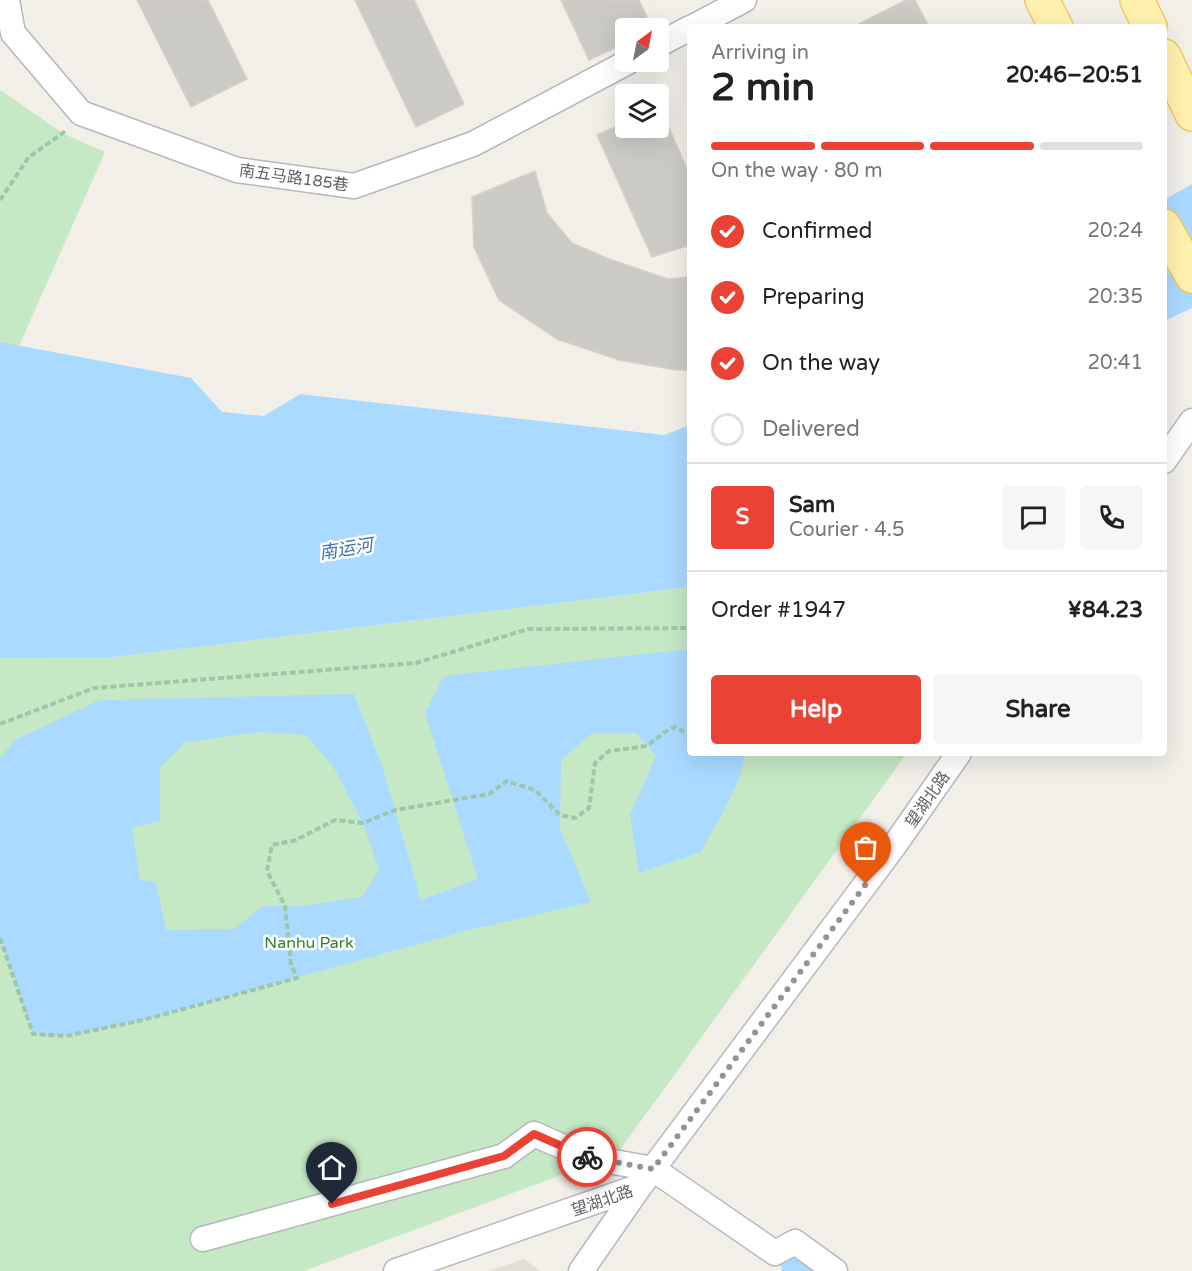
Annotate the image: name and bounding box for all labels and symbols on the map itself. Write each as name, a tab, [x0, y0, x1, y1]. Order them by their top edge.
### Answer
north arrow	[615, 18, 669, 72]
street label: 南五马路185巷	[238, 160, 350, 196]
water label: 南运河	[318, 533, 377, 564]
street label: 望湖北路	[901, 768, 954, 832]
pin	[840, 822, 891, 884]
park label: Nanhu Park	[264, 933, 354, 953]
courier	[557, 1127, 617, 1187]
pin	[306, 1142, 357, 1204]
street label: 望湖北路	[569, 1181, 636, 1221]

